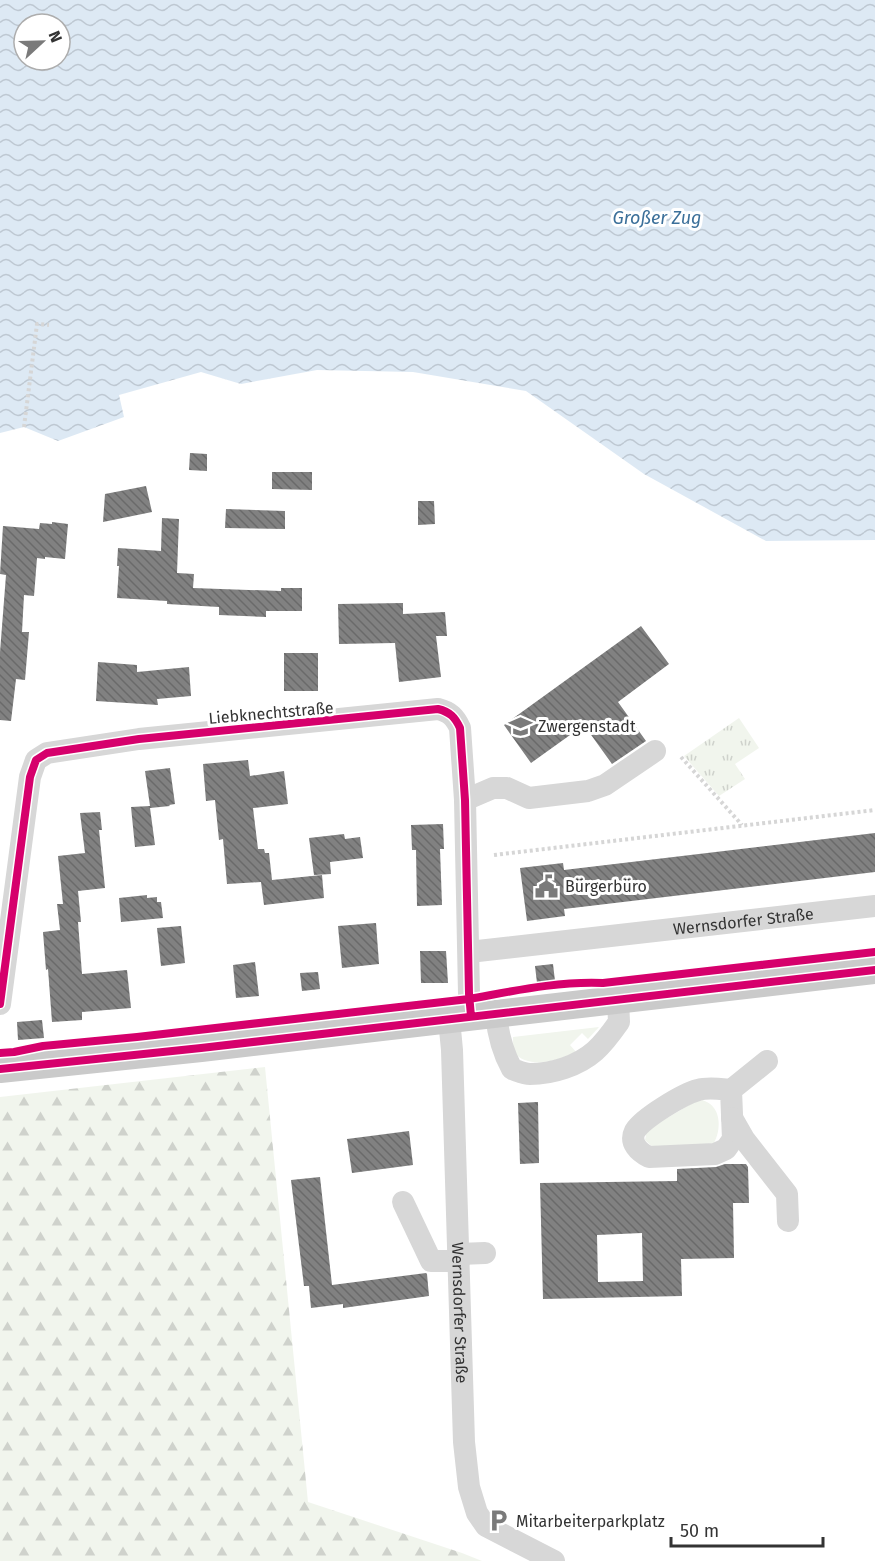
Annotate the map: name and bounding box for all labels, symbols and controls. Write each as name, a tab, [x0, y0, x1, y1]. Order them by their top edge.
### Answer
north arrow	[12, 12, 72, 72]
text: N	[45, 28, 66, 45]
water label: Großer Zug	[612, 207, 702, 229]
street label: Liebknechtstraße	[208, 698, 334, 728]
school or university icon: Zwergenstadt	[507, 713, 533, 739]
place label: Zwergenstadt	[538, 717, 636, 736]
public building icon: Bürgerbüro	[534, 873, 560, 899]
place label: Bürgerbüro	[565, 877, 647, 896]
street label: Wernsdorfer Straße	[672, 904, 815, 938]
street label: Wernsdorfer Straße	[448, 1242, 472, 1384]
parking icon: Mitarbeiterparkplatz	[485, 1508, 511, 1534]
scale bar	[671, 1510, 822, 1548]
place label: Mitarbeiterparkplatz	[516, 1512, 665, 1531]
text: 50 m	[680, 1520, 719, 1542]

